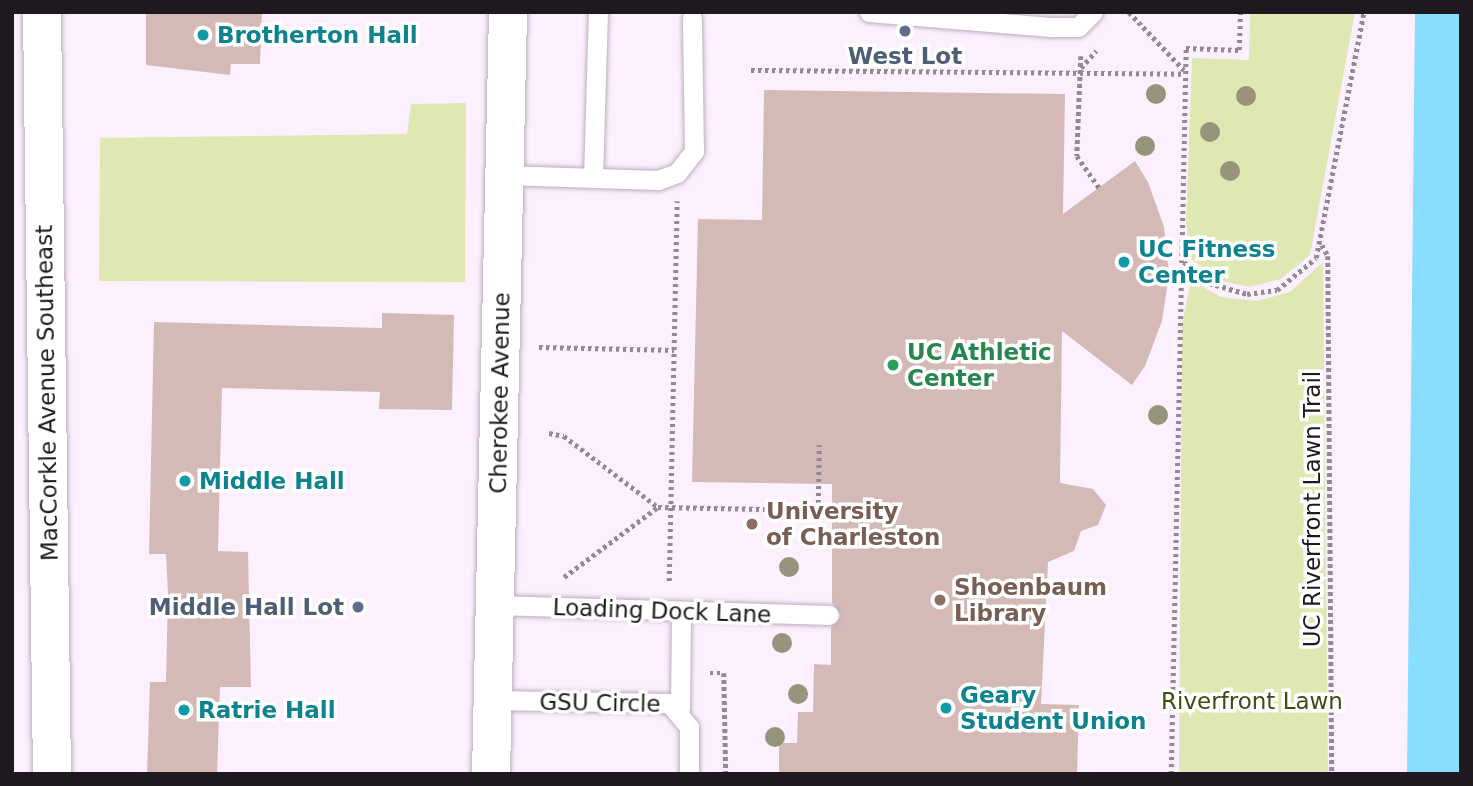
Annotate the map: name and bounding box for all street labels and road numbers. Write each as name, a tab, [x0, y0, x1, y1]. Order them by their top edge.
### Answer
street label: MacCorkle Avenue Southeast	[30, 225, 64, 561]
street label: Cherokee Avenue	[484, 292, 516, 494]
street label: UC Riverfront Lawn Trail	[1298, 371, 1326, 647]
street label: Loading Dock Lane	[552, 593, 772, 629]
street label: GSU Circle	[539, 688, 661, 718]

